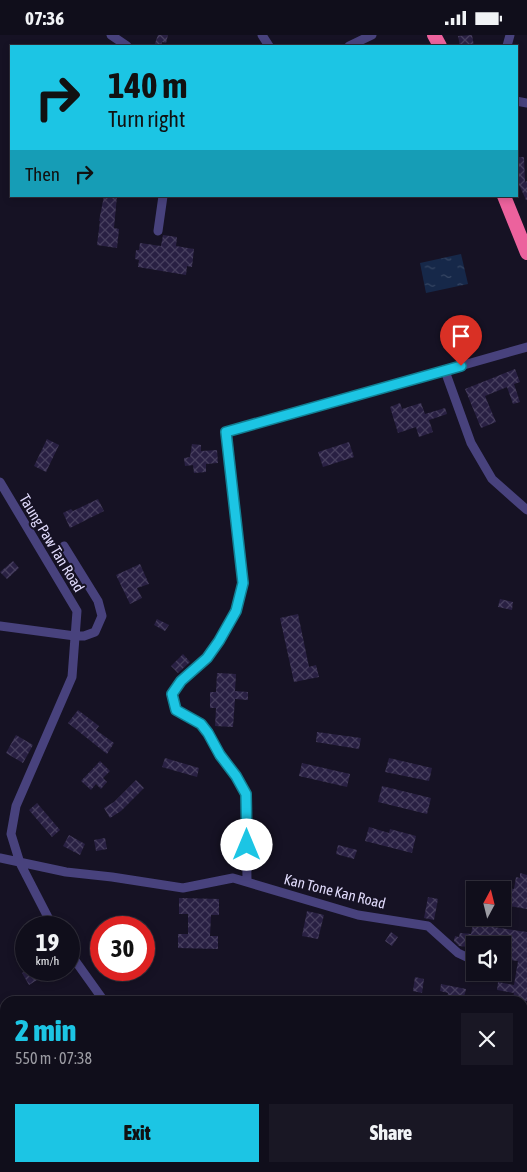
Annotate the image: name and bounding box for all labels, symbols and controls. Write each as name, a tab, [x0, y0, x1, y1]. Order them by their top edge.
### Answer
text: 07:36	[25, 7, 64, 29]
icon: right	[25, 65, 90, 130]
text: 140 m	[108, 65, 187, 105]
text: Turn right	[108, 106, 185, 132]
icon: right	[70, 160, 98, 188]
text: Then	[25, 163, 60, 185]
pin	[440, 315, 482, 366]
icon: arrive	[447, 322, 475, 350]
street label: Taung Paw Tan Road	[16, 491, 88, 595]
position arrow	[220, 818, 272, 870]
street label: Kan Tone Kan Road	[282, 870, 388, 912]
north arrow	[466, 881, 511, 926]
map controls	[466, 881, 511, 981]
speed limit sign: 30	[90, 916, 155, 981]
text: 19	[36, 928, 59, 956]
button: sound	[466, 936, 511, 981]
text: km/h	[36, 954, 59, 968]
text: 2 min	[15, 1013, 76, 1047]
button: close	[461, 1013, 513, 1065]
text: 550 m · 07:38	[15, 1049, 92, 1067]
button: Exit	[15, 1104, 259, 1162]
button: Share	[269, 1104, 513, 1162]

